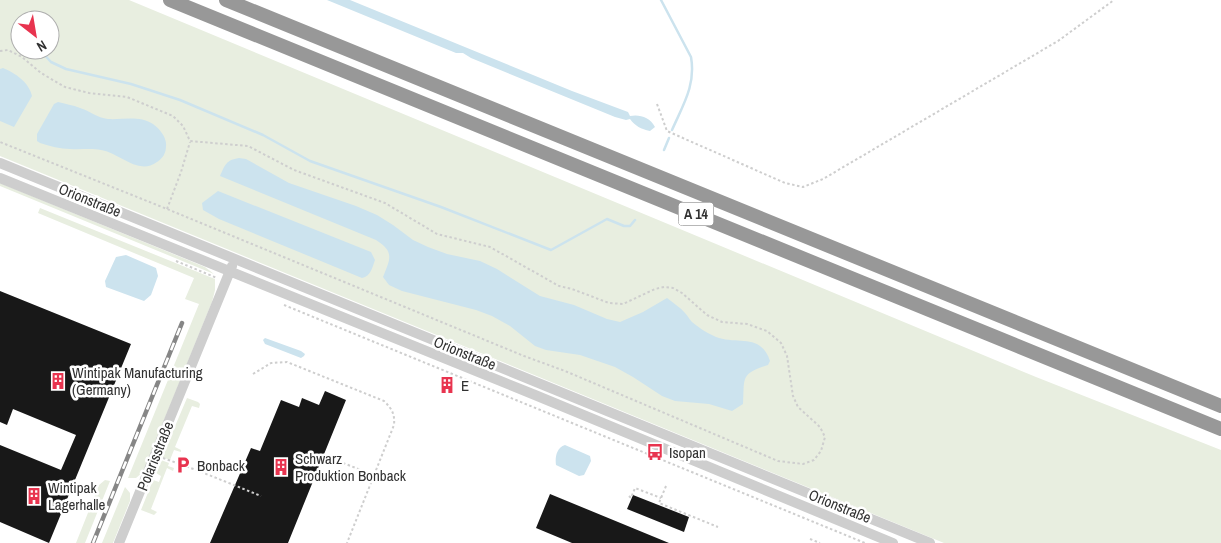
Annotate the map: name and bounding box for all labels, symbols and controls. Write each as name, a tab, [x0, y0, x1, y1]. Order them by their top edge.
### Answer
north arrow	[10, 10, 60, 60]
text: N	[34, 36, 50, 56]
street label: Orionstraße	[56, 178, 124, 222]
road number: A 14	[678, 202, 714, 225]
street label: Orionstraße	[431, 331, 499, 375]
place label: Wintipak Manufacturing (Germany)	[72, 362, 203, 400]
building icon: Wintipak Manufacturing (Germany)	[48, 371, 68, 391]
building icon: E	[437, 375, 457, 395]
place label: E	[461, 375, 469, 396]
street label: Polarisstraße	[132, 418, 178, 494]
bus stop icon: Isopan	[645, 442, 665, 462]
place label: Isopan	[669, 442, 706, 463]
place label: Schwarz Produktion Bonback	[295, 448, 407, 486]
parking icon: Bonback	[173, 455, 193, 475]
place label: Bonback	[197, 455, 246, 476]
building icon: Schwarz Produktion Bonback	[271, 457, 291, 477]
place label: Wintipak Lagerhalle	[48, 477, 106, 515]
street label: Orionstraße	[806, 484, 874, 528]
building icon: Wintipak Lagerhalle	[24, 486, 44, 506]

